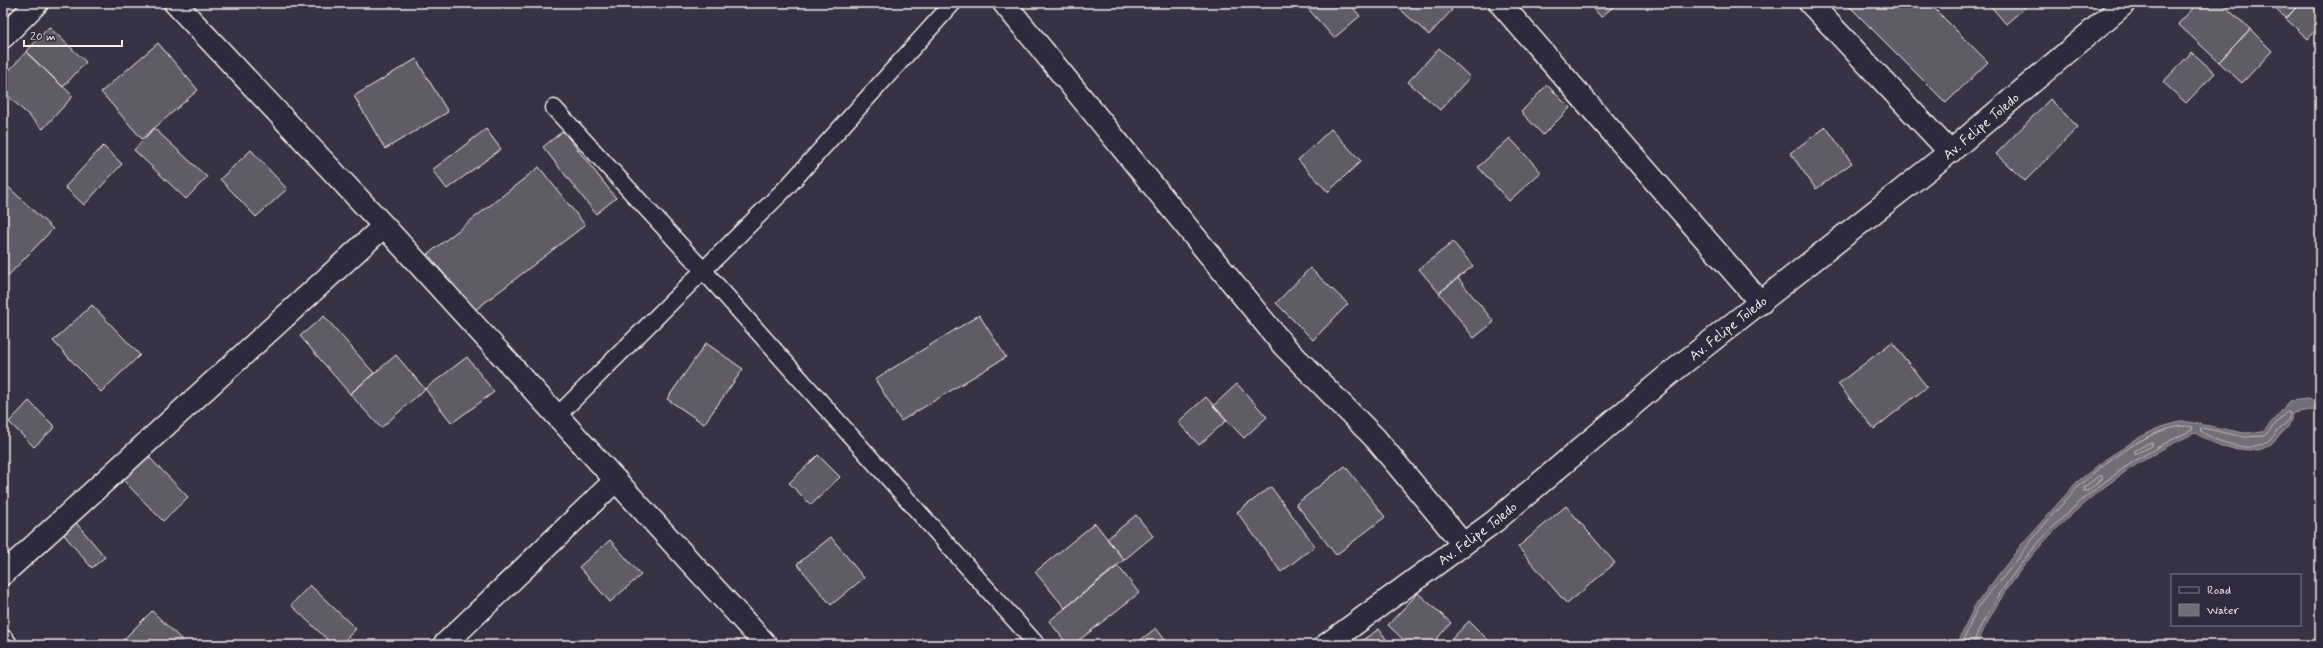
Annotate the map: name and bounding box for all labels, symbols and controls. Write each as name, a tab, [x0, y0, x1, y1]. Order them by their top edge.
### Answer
scale bar	[24, 22, 122, 48]
text: 20 m	[30, 29, 56, 45]
street label: Av. Felipe Toledo	[1940, 89, 2023, 164]
street label: Av. Felipe Toledo	[1686, 292, 1771, 365]
street label: Av. Felipe Toledo	[1435, 498, 1521, 570]
legend	[2171, 574, 2301, 626]
text: Road	[2207, 583, 2231, 599]
text: Water	[2207, 603, 2239, 619]

